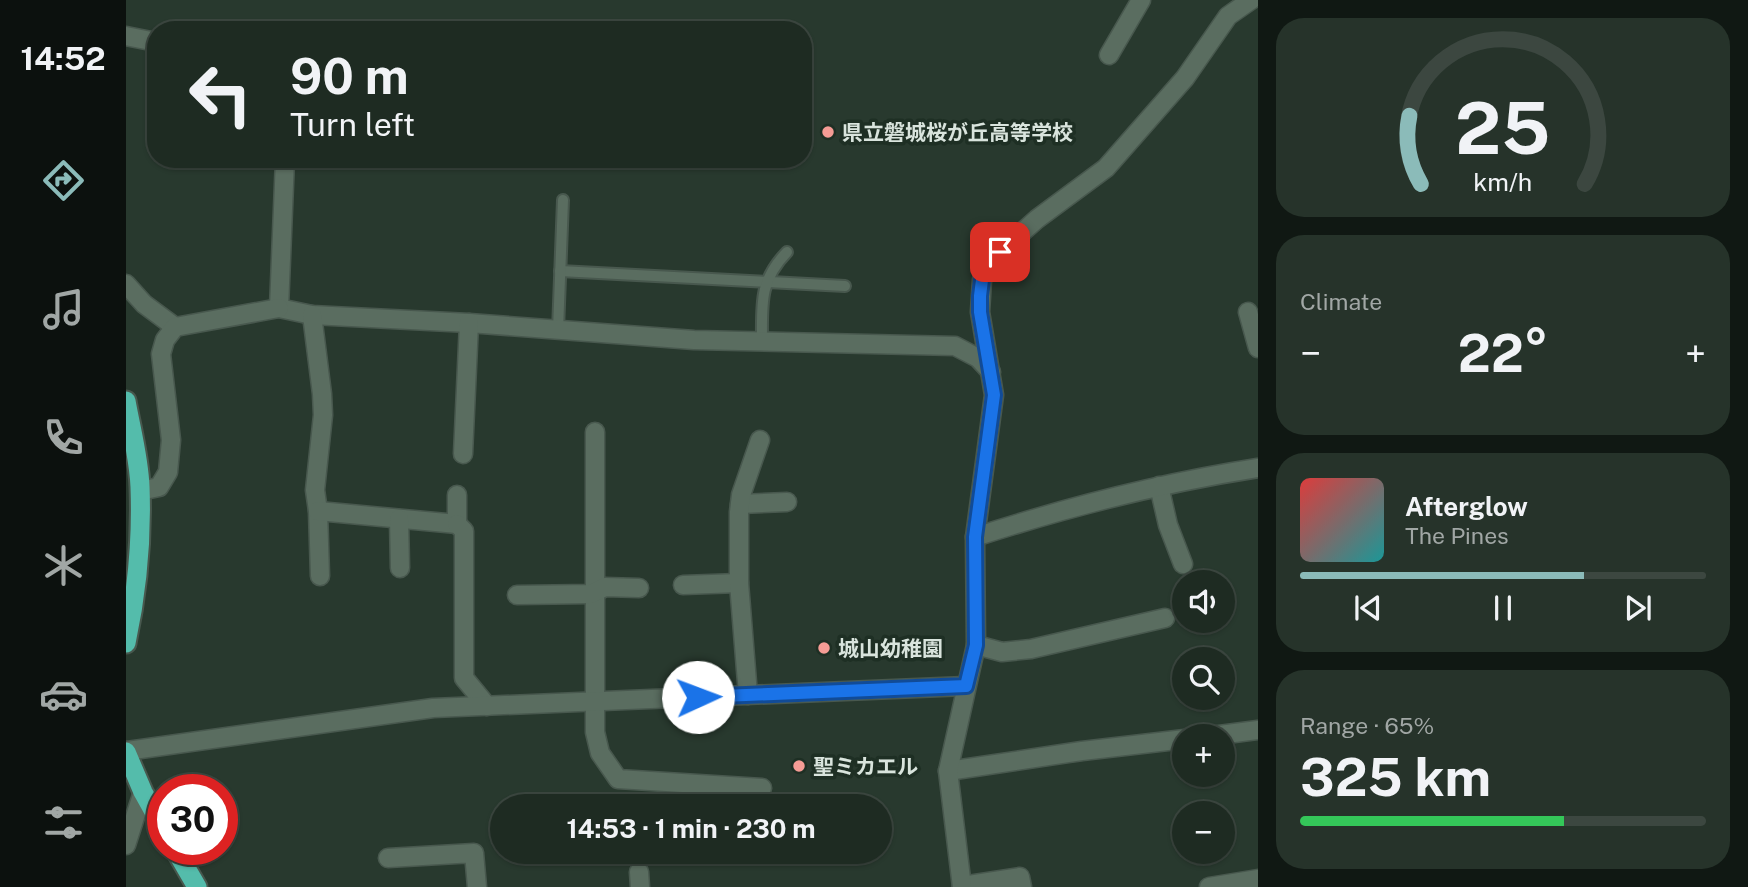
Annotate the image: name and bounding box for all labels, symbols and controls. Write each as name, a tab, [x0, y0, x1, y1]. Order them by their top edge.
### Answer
text: 14:52	[20, 40, 106, 77]
text: 90 m	[290, 47, 409, 105]
icon: left	[175, 49, 266, 140]
text: 25	[1455, 85, 1551, 170]
text: Turn left	[290, 106, 415, 143]
place label: 県立磐城桜が丘高等学校	[842, 120, 1073, 145]
marker: 県立磐城桜が丘高等学校	[820, 124, 836, 140]
icon: directions	[39, 156, 88, 205]
text: km/h	[1474, 166, 1532, 196]
pin	[970, 222, 1030, 282]
icon: arrive	[981, 233, 1019, 271]
icon: music	[39, 285, 88, 334]
text: Climate	[1300, 288, 1382, 315]
text: 22°	[1458, 323, 1548, 384]
text: −	[1300, 331, 1321, 376]
text: +	[1685, 331, 1706, 376]
icon: phone	[39, 413, 88, 462]
text: Afterglow	[1405, 491, 1528, 522]
text: The Pines	[1405, 522, 1509, 549]
icon: climate	[39, 541, 88, 590]
map controls	[1172, 570, 1235, 864]
button: sound	[1172, 570, 1235, 633]
icon: previous	[1349, 589, 1387, 627]
icon: pause	[1484, 589, 1522, 627]
icon: next	[1619, 589, 1657, 627]
place label: 城山幼稚園	[838, 636, 943, 661]
marker: 城山幼稚園	[816, 640, 832, 656]
button: search	[1172, 647, 1235, 710]
position arrow	[661, 660, 735, 734]
icon: car	[39, 670, 88, 719]
text: Range · 65%	[1300, 712, 1434, 739]
button: +	[1172, 724, 1235, 787]
text: 325 km	[1300, 747, 1491, 808]
place label: 聖ミカエル	[813, 754, 918, 779]
marker: 聖ミカエル	[791, 758, 807, 774]
speed limit sign: 30	[147, 774, 238, 865]
icon: filters	[39, 798, 88, 847]
button: −	[1172, 801, 1235, 864]
text: 14:53 · 1 min · 230 m	[566, 813, 816, 844]

